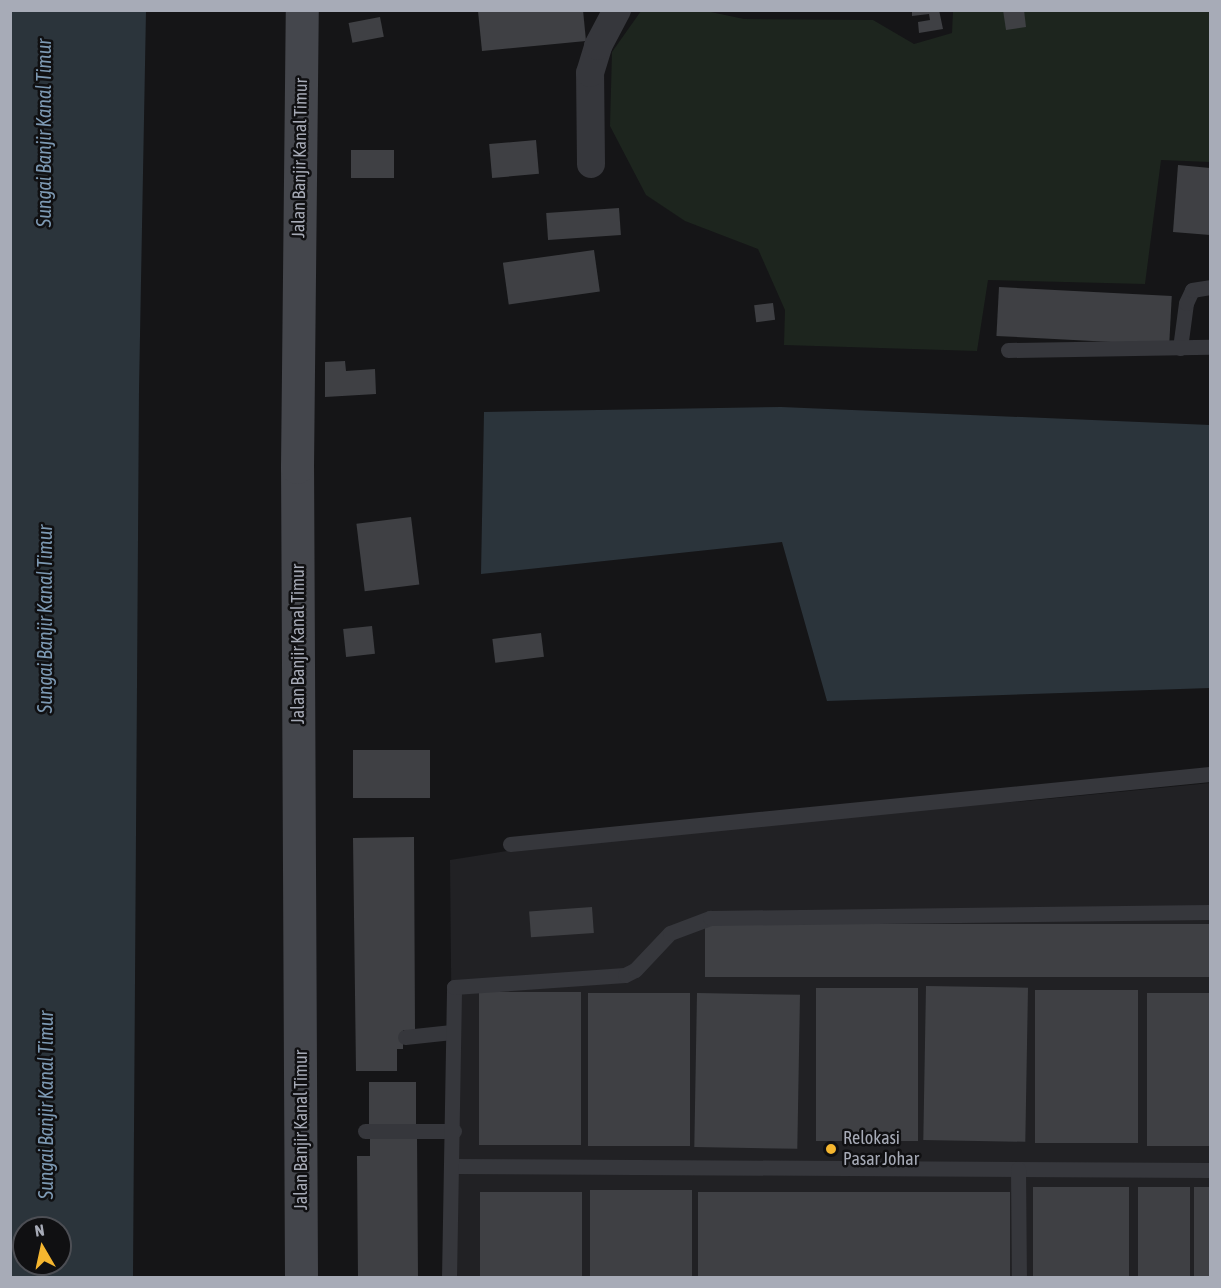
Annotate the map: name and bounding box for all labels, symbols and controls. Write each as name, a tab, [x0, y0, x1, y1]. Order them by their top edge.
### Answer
water label: Sungai Banjir Kanal Timur	[31, 39, 55, 227]
street label: Jalan Banjir Kanal Timur	[288, 78, 312, 238]
water label: Sungai Banjir Kanal Timur	[32, 525, 56, 713]
street label: Jalan Banjir Kanal Timur	[287, 564, 309, 724]
water label: Sungai Banjir Kanal Timur	[33, 1011, 57, 1199]
street label: Jalan Banjir Kanal Timur	[290, 1050, 312, 1210]
place label: Relokasi Pasar Johar	[843, 1128, 919, 1170]
marker: Relokasi Pasar Johar	[824, 1142, 838, 1156]
north arrow	[12, 1216, 72, 1276]
text: N	[33, 1221, 46, 1240]

